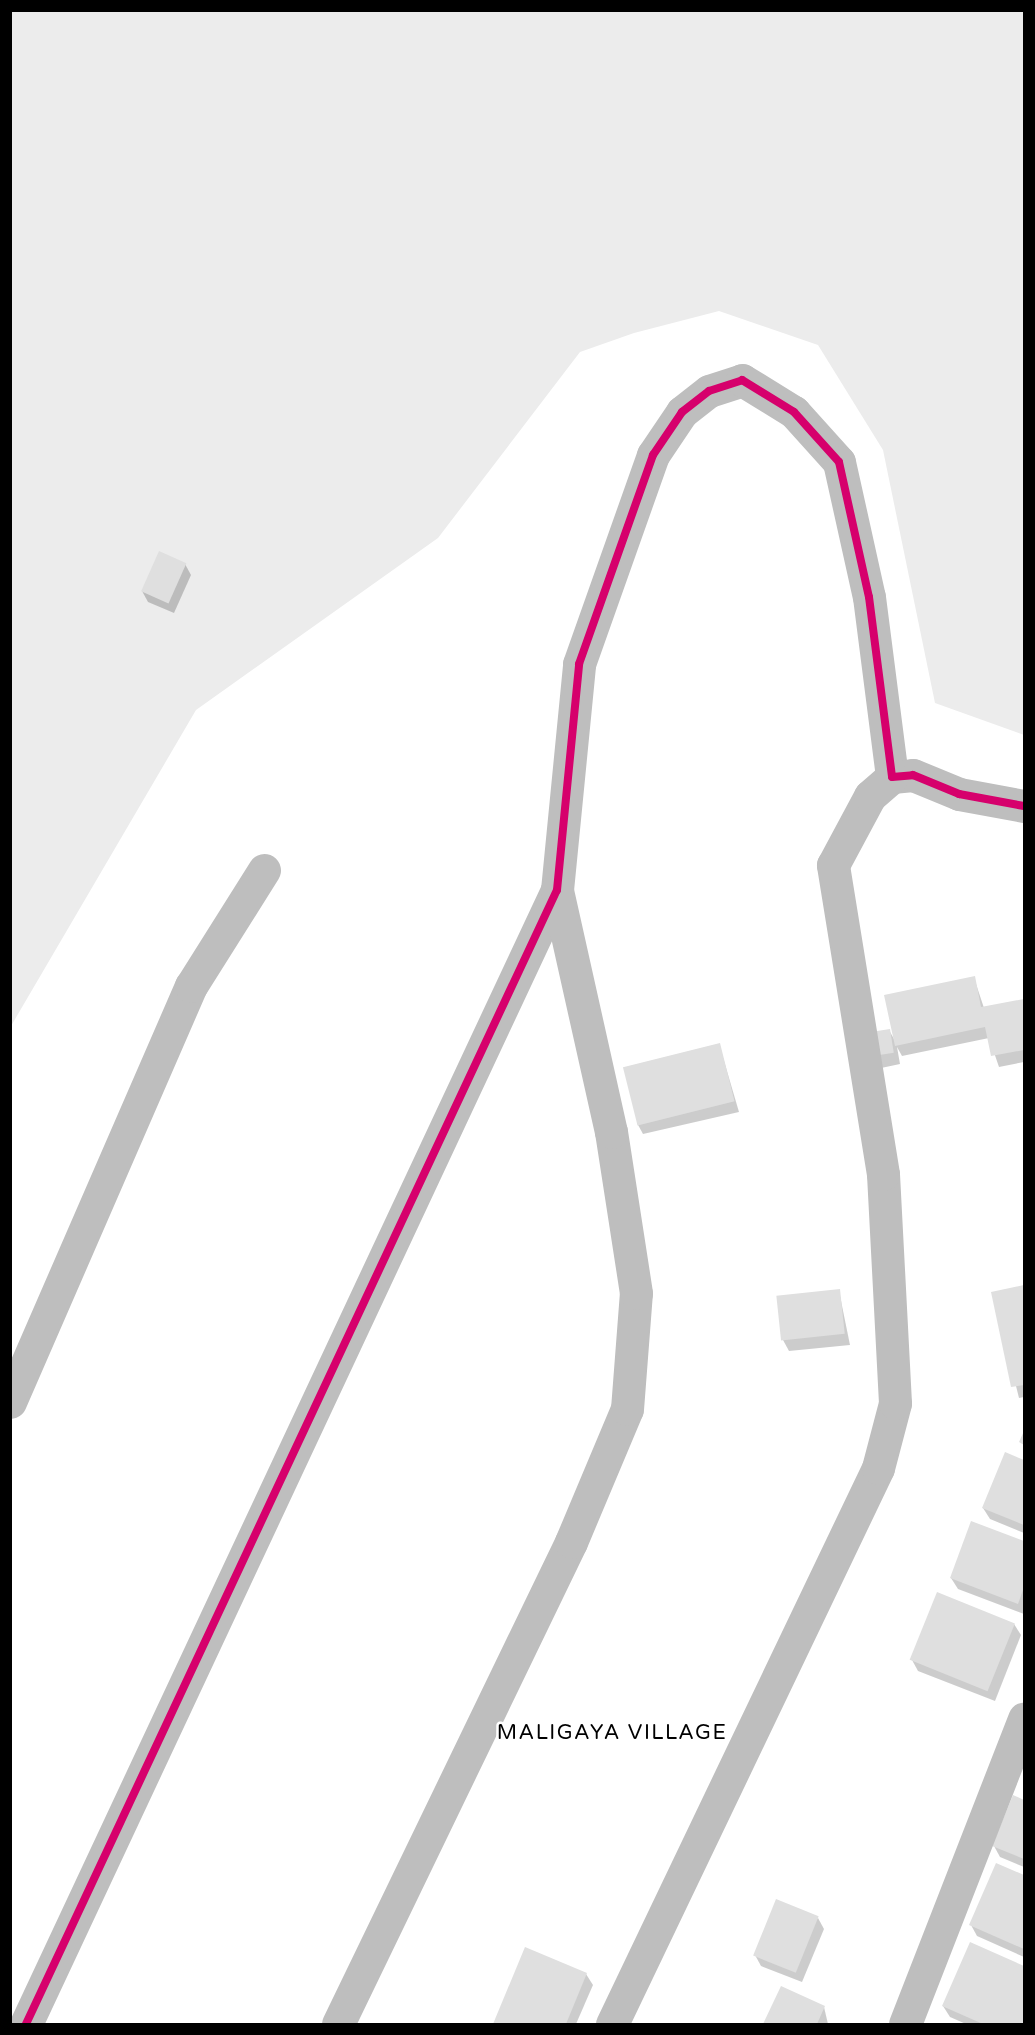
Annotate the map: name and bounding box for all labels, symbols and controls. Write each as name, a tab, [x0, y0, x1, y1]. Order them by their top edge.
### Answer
district label: MALIGAYA VILLAGE	[497, 1720, 727, 1746]

